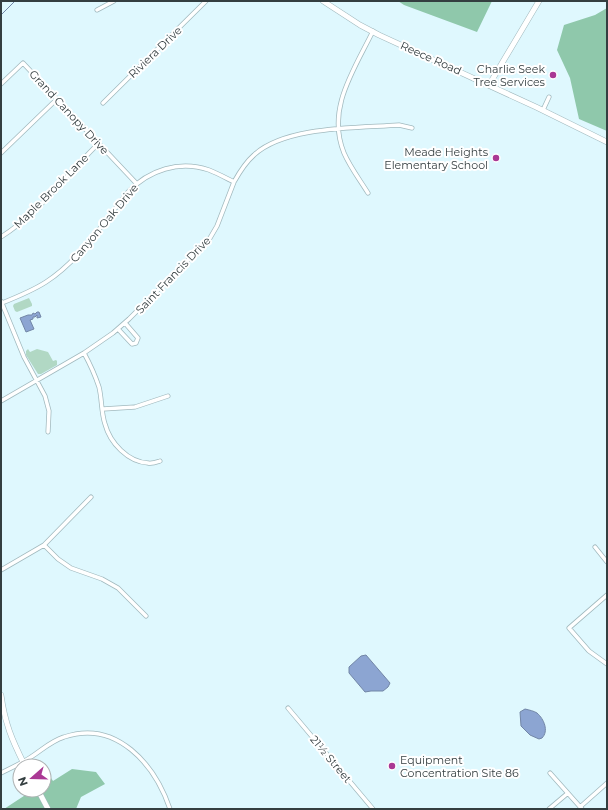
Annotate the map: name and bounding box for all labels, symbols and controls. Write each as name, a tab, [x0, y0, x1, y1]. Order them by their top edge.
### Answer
street label: Riviera Drive	[125, 23, 185, 81]
street label: Reece Road	[398, 38, 464, 78]
place label: Charlie Seek Tree Services	[473, 62, 546, 89]
street label: Grand Canopy Drive	[26, 67, 112, 157]
marker: Charlie Seek Tree Services	[548, 70, 558, 80]
place label: Meade Heights Elementary School	[384, 145, 489, 172]
street label: Maple Brook Lane	[11, 151, 91, 231]
marker: Meade Heights Elementary School	[491, 153, 501, 163]
street label: Canyon Oak Drive	[67, 181, 141, 265]
street label: Saint Francis Drive	[133, 233, 214, 317]
street label: 21½ Street	[307, 732, 355, 786]
place label: Equipment Concentration Site 86	[400, 753, 519, 780]
north arrow	[12, 758, 52, 798]
marker: Equipment Concentration Site 86	[387, 761, 397, 771]
text: N	[15, 775, 31, 788]

